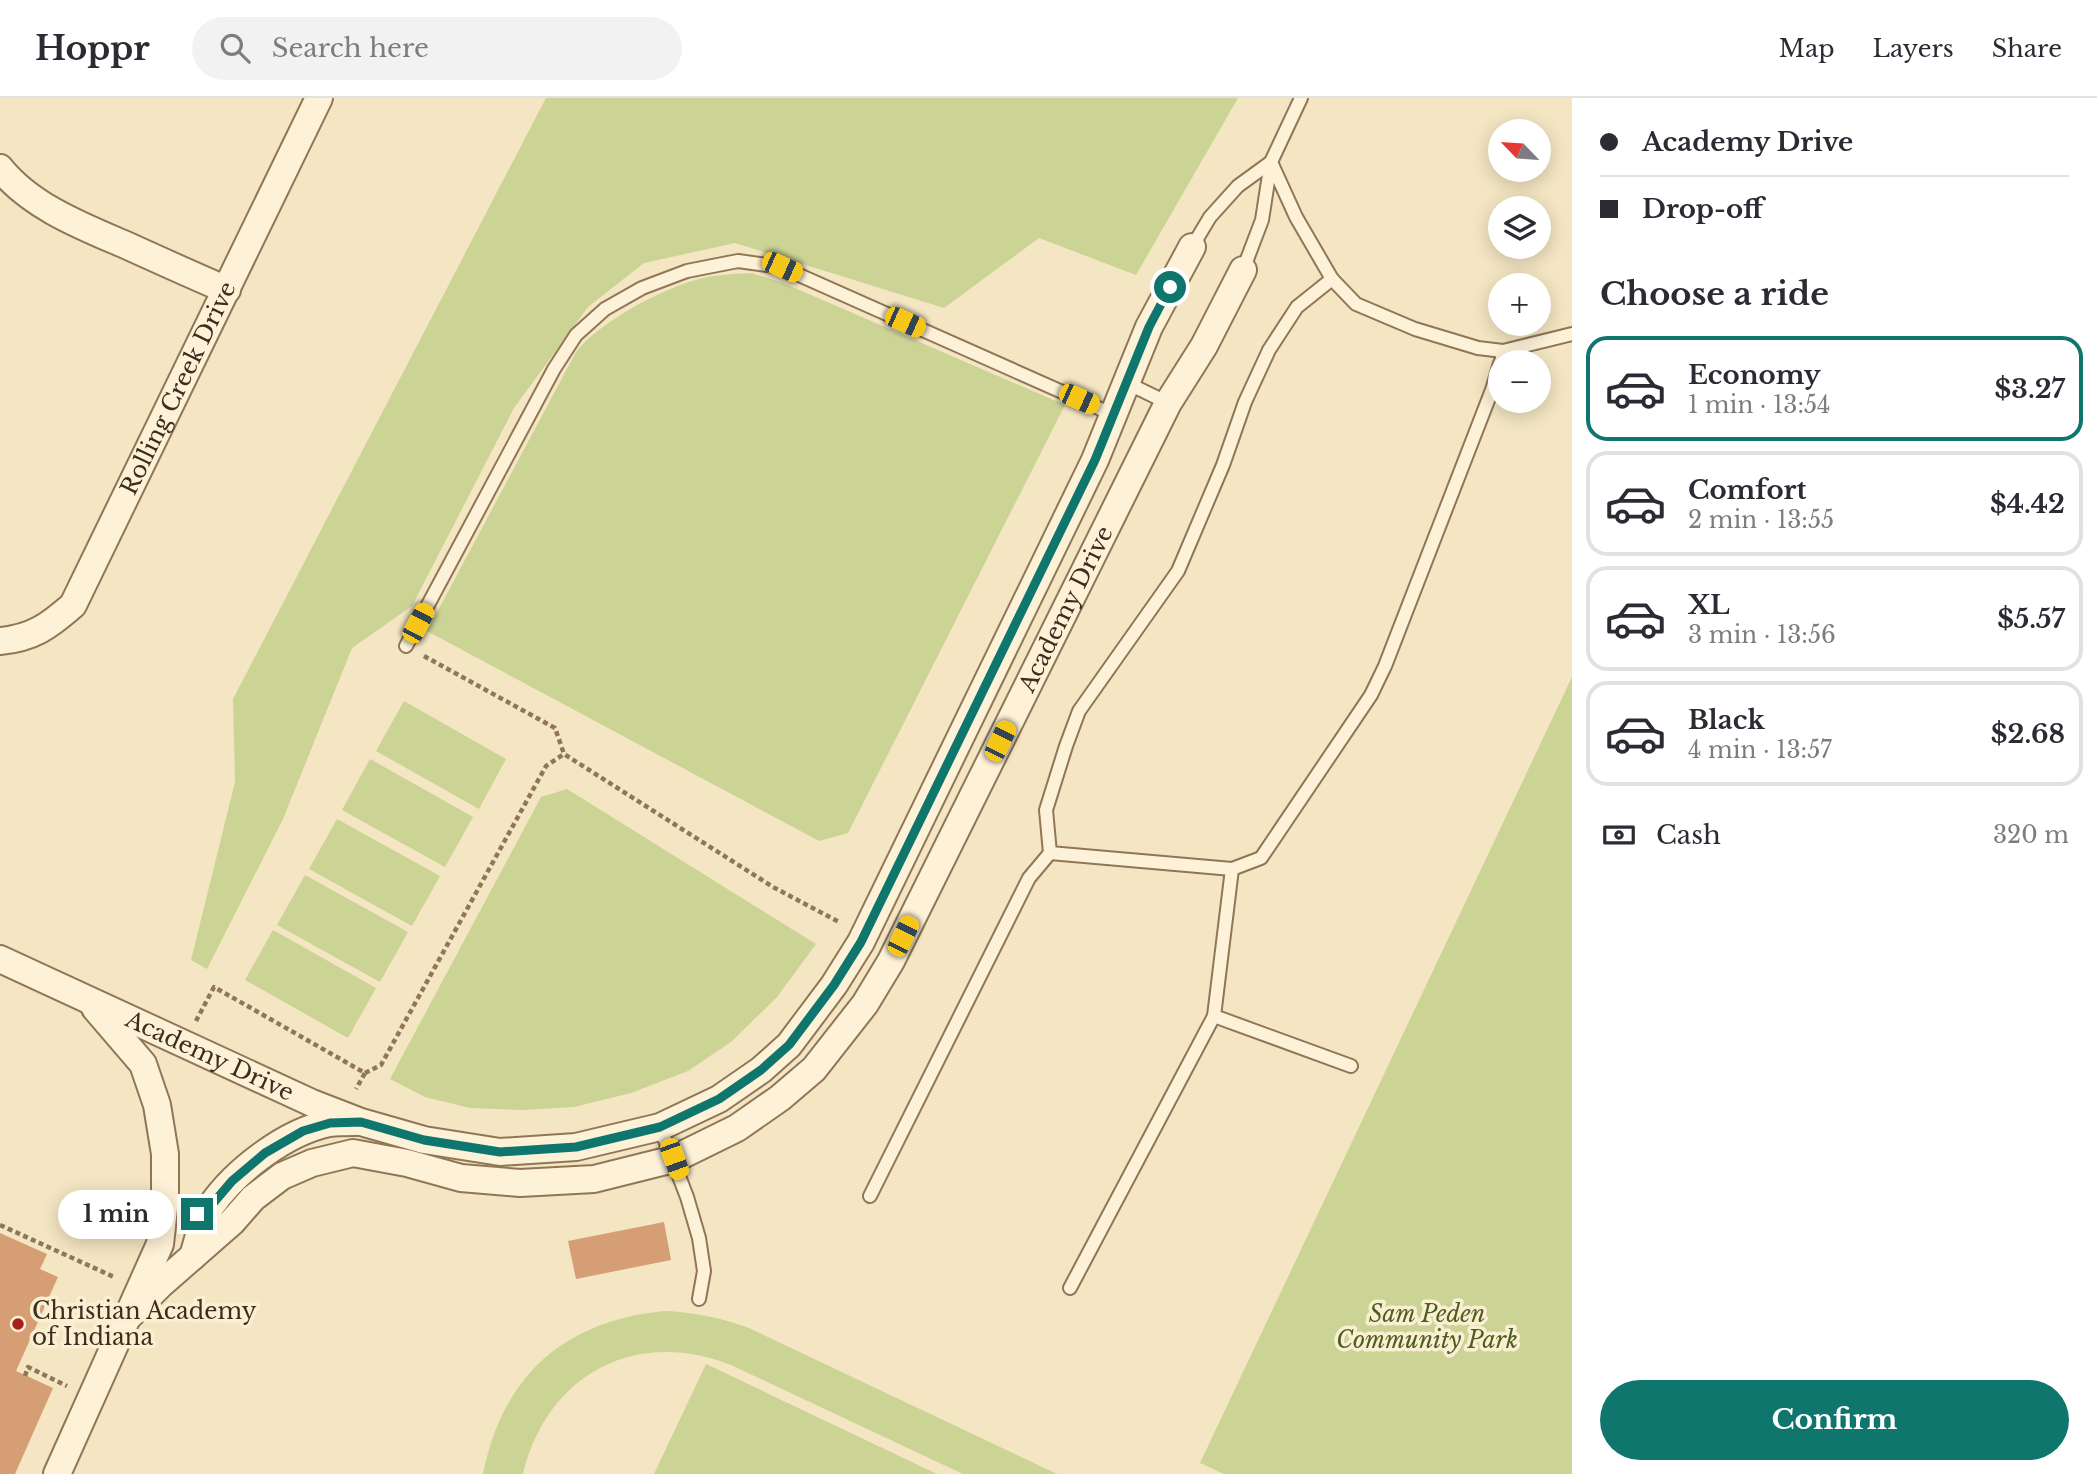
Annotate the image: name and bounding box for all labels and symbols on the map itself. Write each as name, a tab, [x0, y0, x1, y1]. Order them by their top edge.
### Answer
north arrow	[1488, 119, 1550, 182]
car	[759, 249, 806, 285]
route start	[1154, 271, 1186, 303]
street label: Rolling Creek Drive	[115, 277, 242, 499]
car	[882, 304, 929, 340]
car	[1056, 381, 1103, 417]
street label: Academy Drive	[1012, 521, 1119, 698]
car	[399, 600, 438, 646]
car	[982, 718, 1019, 764]
car	[885, 913, 922, 959]
street label: Academy Drive	[120, 1005, 298, 1107]
car	[657, 1136, 692, 1182]
callout: 1 min	[57, 1190, 172, 1238]
route end	[181, 1198, 213, 1230]
place label: Christian Academy of Indiana	[32, 1297, 257, 1351]
park label: Sam Peden Community Park	[1336, 1300, 1518, 1354]
marker: Christian Academy of Indiana	[10, 1316, 26, 1332]

